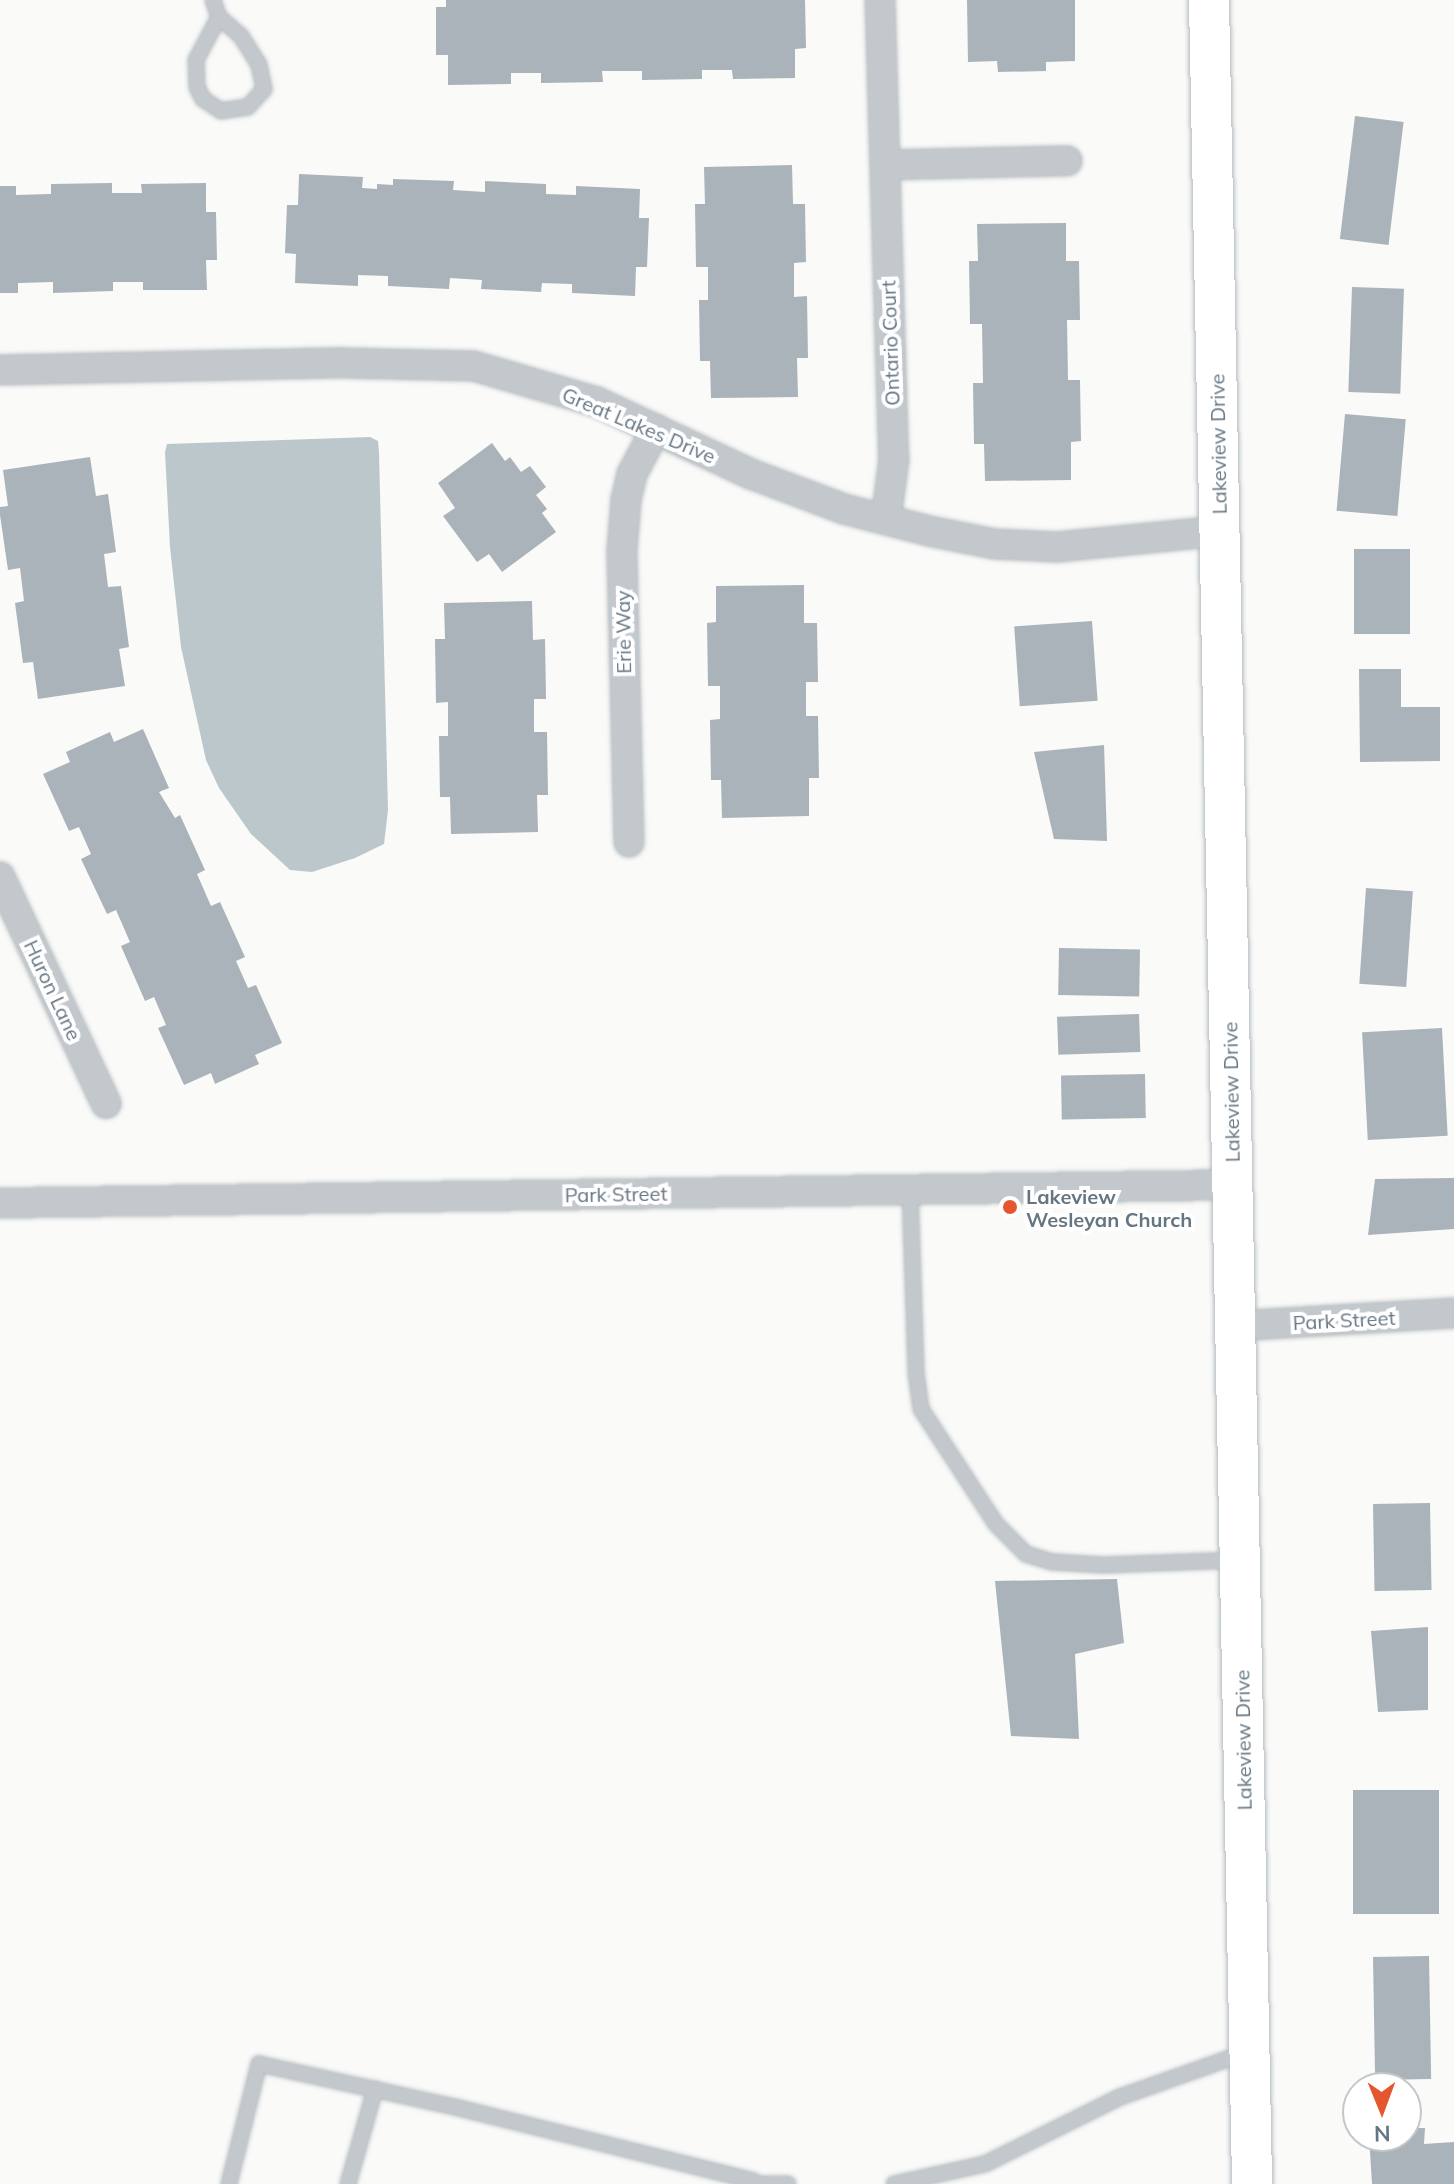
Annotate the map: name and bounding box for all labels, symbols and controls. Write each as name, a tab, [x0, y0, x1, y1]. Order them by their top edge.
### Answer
street label: Ontario Court	[876, 280, 904, 406]
street label: Lakeview Drive	[1205, 373, 1231, 515]
street label: Great Lakes Drive	[559, 382, 719, 468]
street label: Erie Way	[610, 590, 636, 674]
street label: Huron Lane	[19, 936, 87, 1044]
street label: Lakeview Drive	[1218, 1021, 1244, 1163]
street label: Park Street	[564, 1181, 668, 1207]
place label: Lakeview Wesleyan Church	[1026, 1184, 1192, 1231]
marker: Lakeview Wesleyan Church	[1001, 1198, 1019, 1216]
street label: Park Street	[1292, 1305, 1396, 1335]
street label: Lakeview Drive	[1230, 1669, 1256, 1811]
north arrow	[1342, 2072, 1422, 2152]
text: N	[1374, 2120, 1391, 2148]

